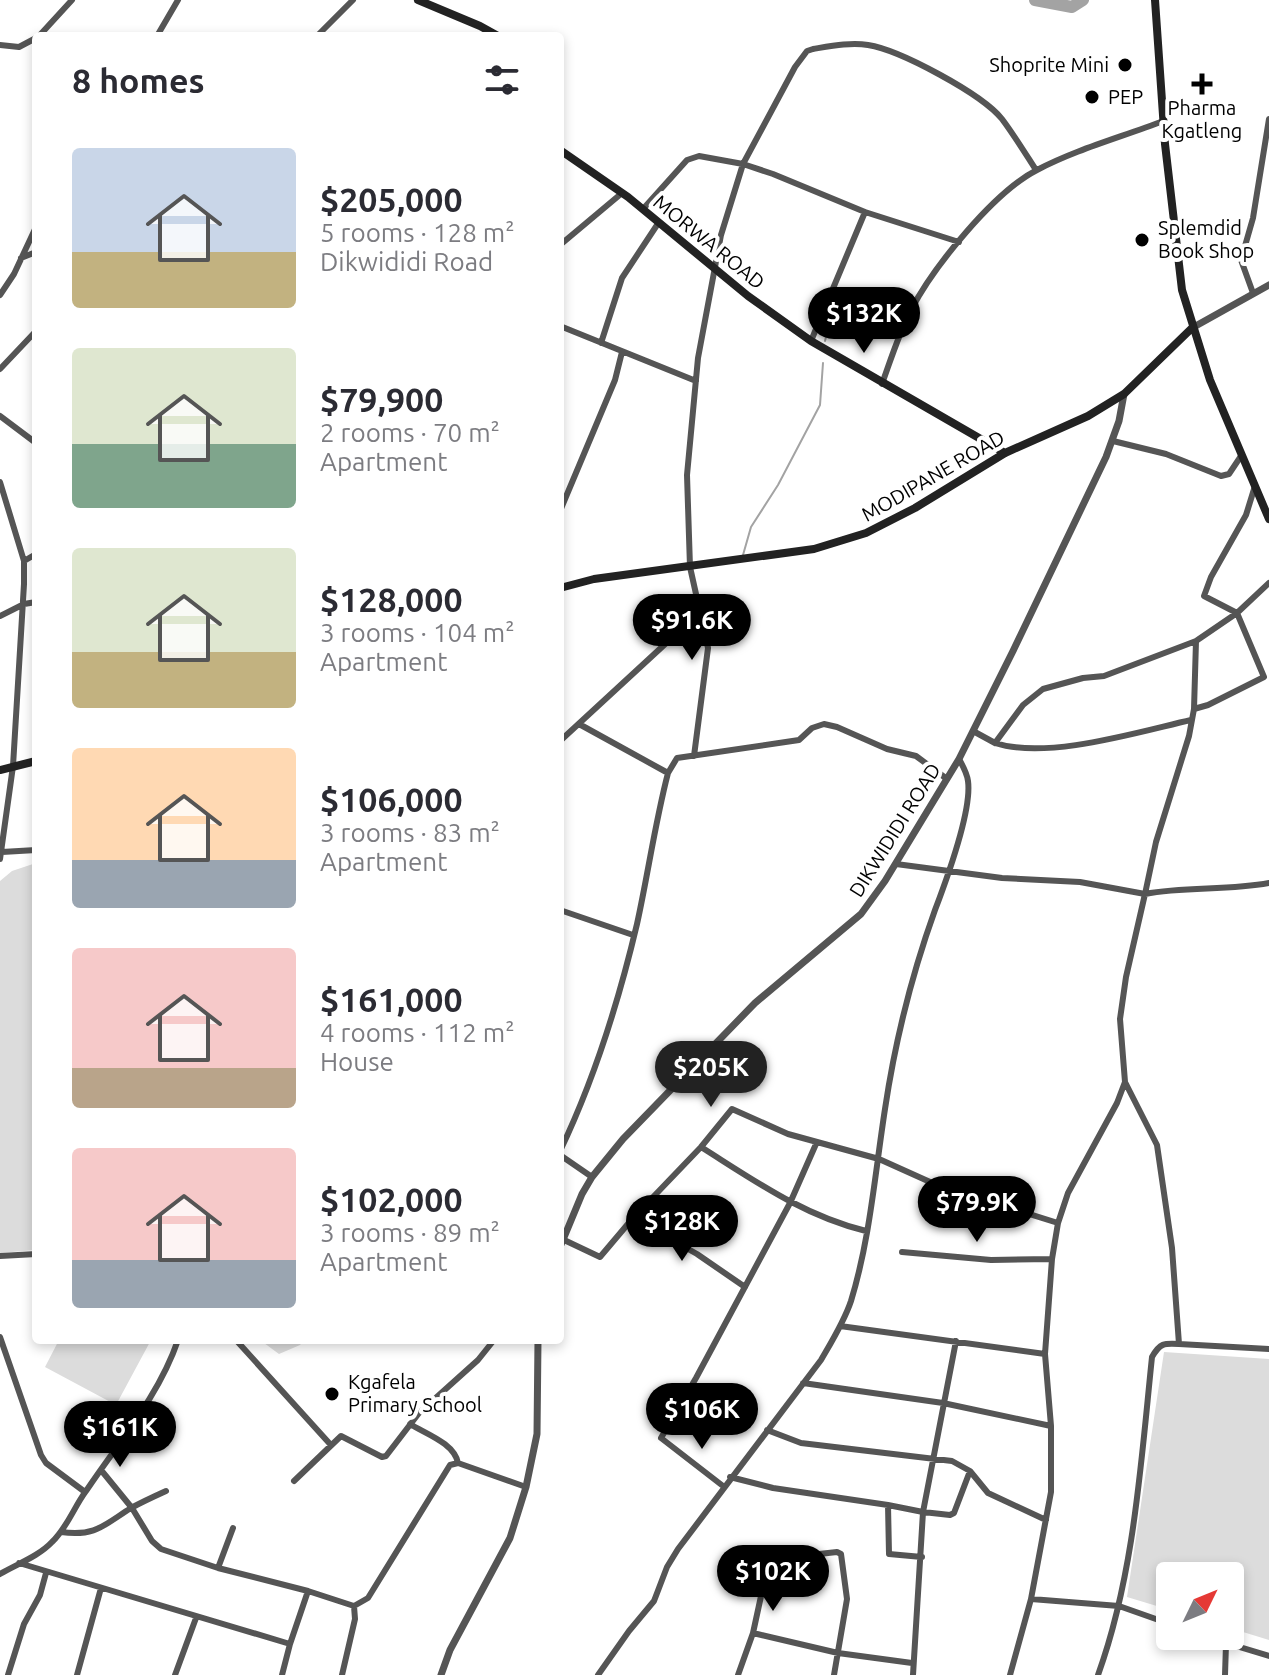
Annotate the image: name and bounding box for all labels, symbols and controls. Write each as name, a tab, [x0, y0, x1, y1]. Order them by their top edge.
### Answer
place label: Shoprite Mini	[989, 53, 1109, 76]
marker: Shoprite Mini	[1116, 56, 1134, 74]
icon: filters	[480, 58, 524, 102]
text: 8 homes	[72, 61, 205, 99]
marker: Pharma Kgatleng	[1193, 75, 1211, 93]
place label: PEP	[1108, 85, 1143, 108]
marker: PEP	[1083, 88, 1101, 106]
place label: Pharma Kgatleng	[1162, 96, 1242, 142]
icon: home	[136, 180, 232, 276]
text: $205,000	[320, 180, 463, 218]
street label: MORWA ROAD	[649, 190, 769, 293]
place label: Splemdid Book Shop	[1158, 216, 1254, 262]
text: 5 rooms · 128 m²	[320, 218, 515, 247]
marker: Splemdid Book Shop	[1133, 231, 1151, 249]
text: Dikwididi Road	[320, 247, 493, 276]
pin: $132K	[808, 287, 920, 355]
text: $132K	[826, 298, 902, 327]
icon: home	[136, 380, 232, 476]
text: $79,900	[320, 380, 443, 418]
text: 2 rooms · 70 m²	[320, 418, 500, 447]
street label: MODIPANE ROAD	[857, 425, 1008, 526]
text: Apartment	[320, 447, 447, 476]
icon: home	[136, 580, 232, 676]
text: $128,000	[320, 580, 463, 618]
pin: $91.6K	[627, 594, 757, 662]
text: $91.6K	[651, 605, 733, 634]
text: 3 rooms · 104 m²	[320, 618, 515, 647]
text: Apartment	[320, 647, 447, 676]
street label: DIKWIDIDI ROAD	[844, 759, 945, 901]
icon: home	[136, 780, 232, 876]
text: $106,000	[320, 780, 463, 818]
text: 3 rooms · 83 m²	[320, 818, 500, 847]
text: Apartment	[320, 847, 447, 876]
icon: home	[136, 980, 232, 1076]
text: $161,000	[320, 980, 463, 1018]
text: 4 rooms · 112 m²	[320, 1018, 515, 1047]
pin: $205K	[655, 1041, 767, 1109]
text: House	[320, 1047, 394, 1076]
text: $205K	[673, 1052, 749, 1081]
pin: $79.9K	[912, 1176, 1042, 1244]
icon: home	[136, 1180, 232, 1276]
text: $102,000	[320, 1180, 463, 1218]
text: $79.9K	[936, 1187, 1018, 1216]
pin: $128K	[626, 1195, 738, 1263]
text: $128K	[644, 1206, 720, 1235]
text: 3 rooms · 89 m²	[320, 1218, 500, 1247]
text: Apartment	[320, 1247, 447, 1276]
place label: Kgafela Primary School	[348, 1370, 482, 1416]
pin: $106K	[646, 1383, 758, 1451]
marker: Kgafela Primary School	[323, 1385, 341, 1403]
text: $106K	[664, 1394, 740, 1423]
pin: $161K	[64, 1401, 176, 1469]
text: $161K	[82, 1412, 158, 1441]
pin: $102K	[717, 1545, 829, 1613]
text: $102K	[735, 1556, 811, 1585]
north arrow	[1156, 1562, 1244, 1650]
map controls	[1156, 1562, 1244, 1650]

